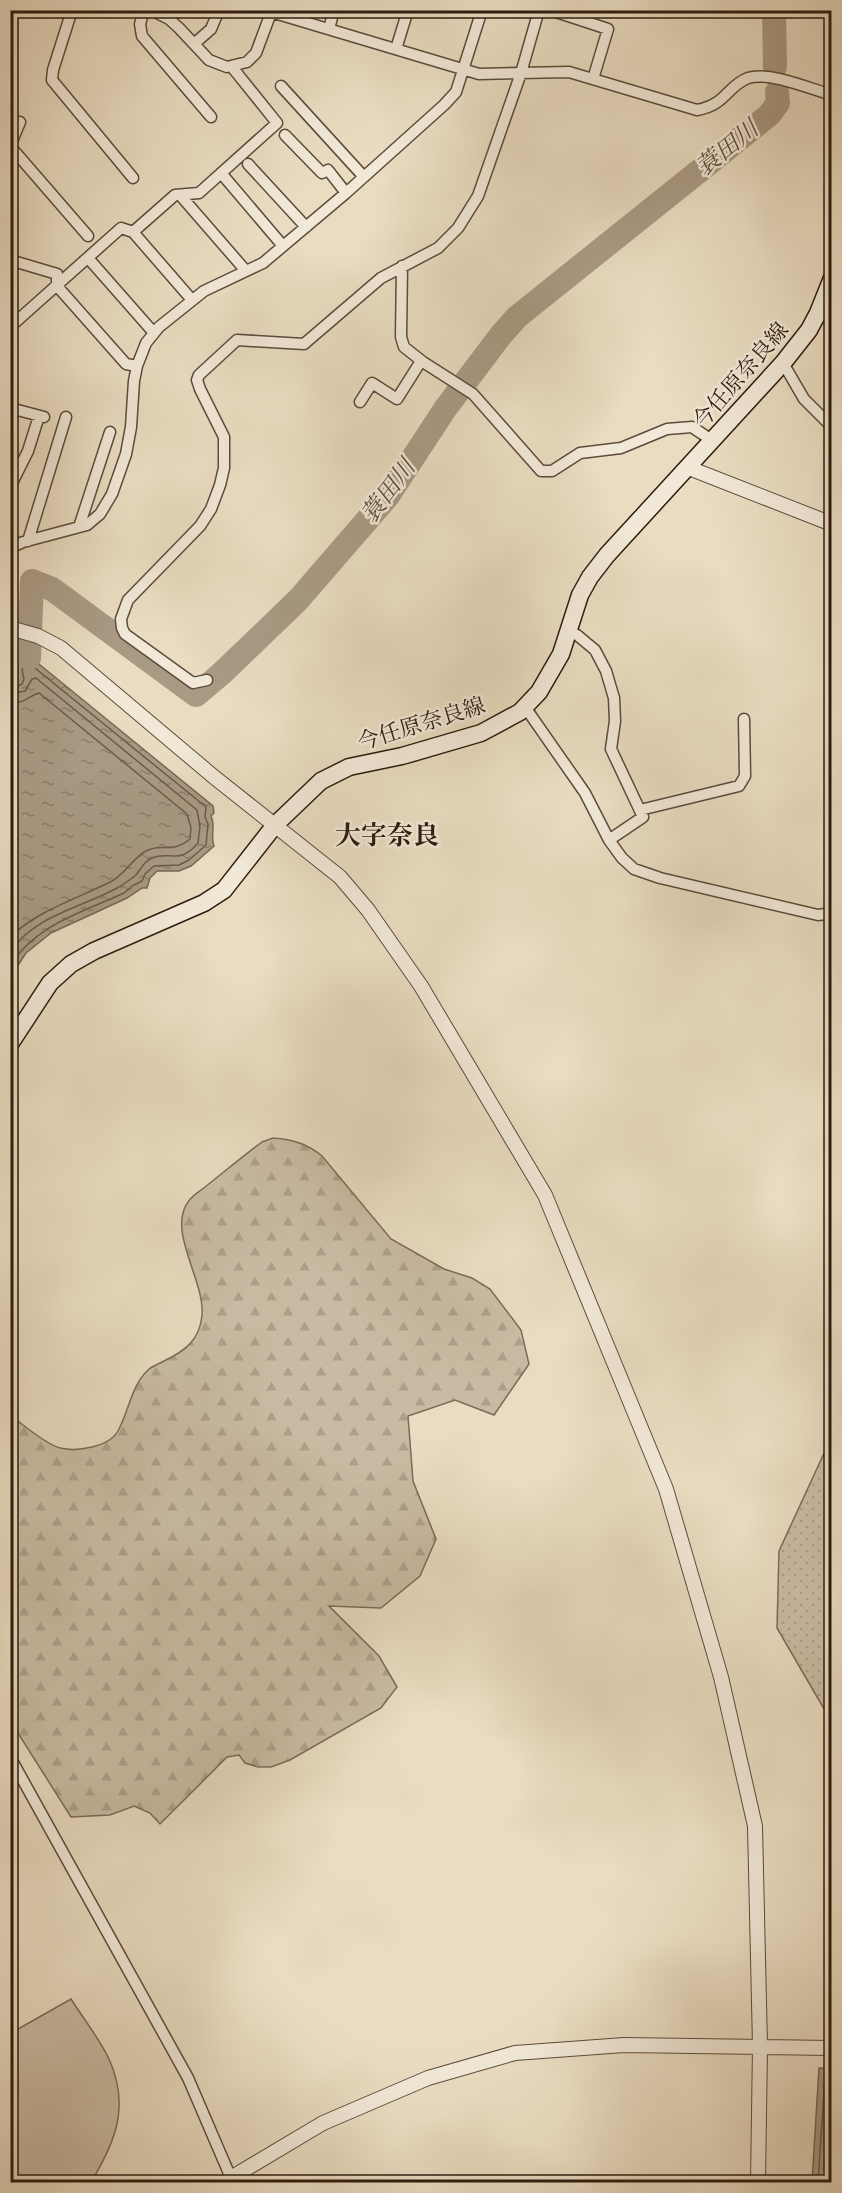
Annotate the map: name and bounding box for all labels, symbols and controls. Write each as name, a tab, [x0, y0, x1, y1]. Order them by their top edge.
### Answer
water label: 蓑田川	[689, 111, 767, 182]
street label: 今任原奈良線	[686, 316, 795, 435]
water label: 蓑田川	[354, 450, 423, 529]
street label: 今任原奈良線	[354, 690, 489, 757]
district label: 大字奈良	[335, 818, 439, 852]

